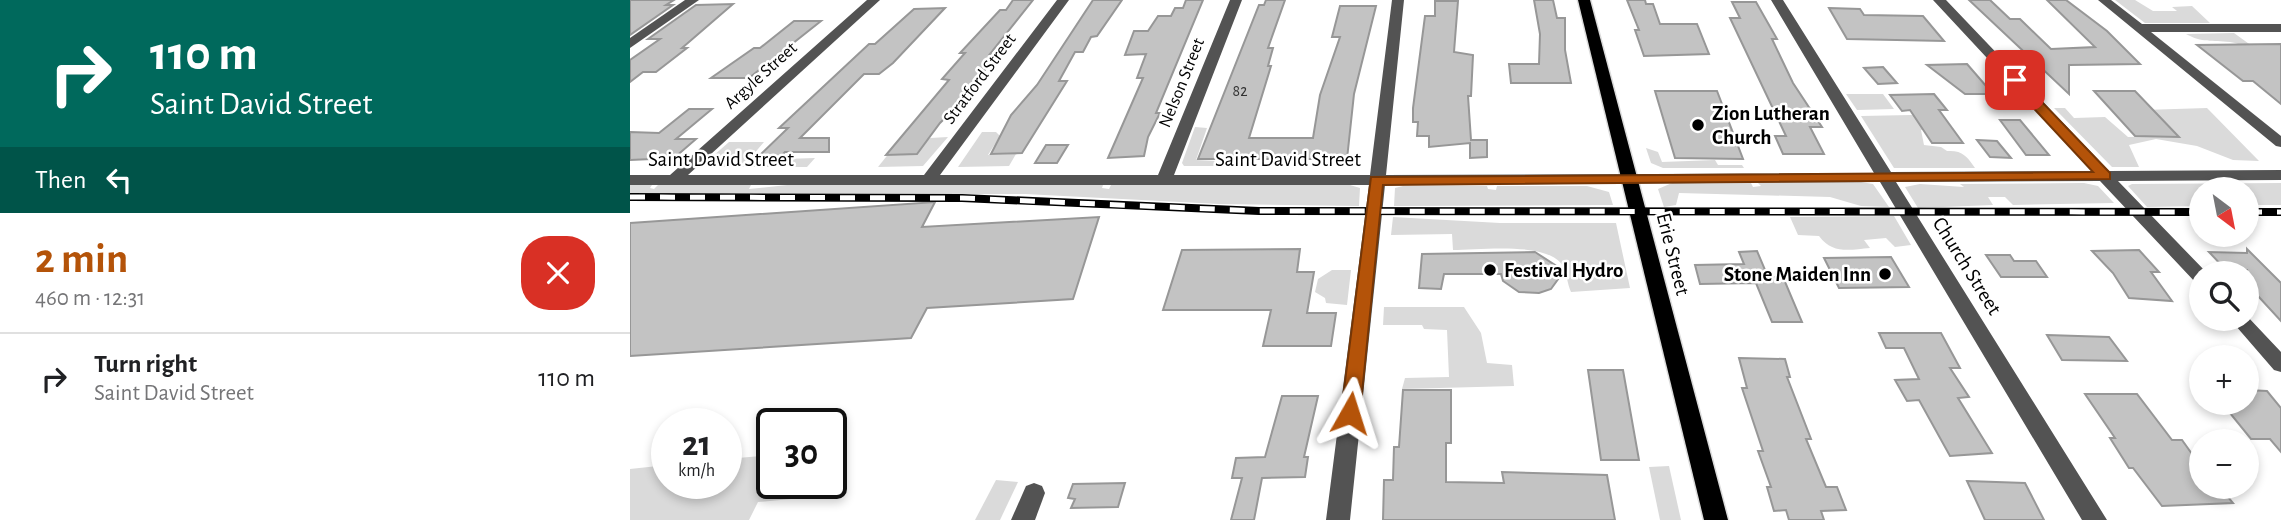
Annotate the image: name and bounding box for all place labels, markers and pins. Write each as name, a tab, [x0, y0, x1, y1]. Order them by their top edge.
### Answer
pin	[1985, 50, 2045, 110]
place label: Zion Lutheran Church	[1712, 103, 1830, 148]
marker: Zion Lutheran Church	[1690, 117, 1706, 133]
place label: Festival Hydro	[1504, 260, 1623, 281]
marker: Festival Hydro	[1482, 262, 1498, 278]
place label: Stone Maiden Inn	[1724, 264, 1871, 285]
marker: Stone Maiden Inn	[1877, 266, 1893, 282]

